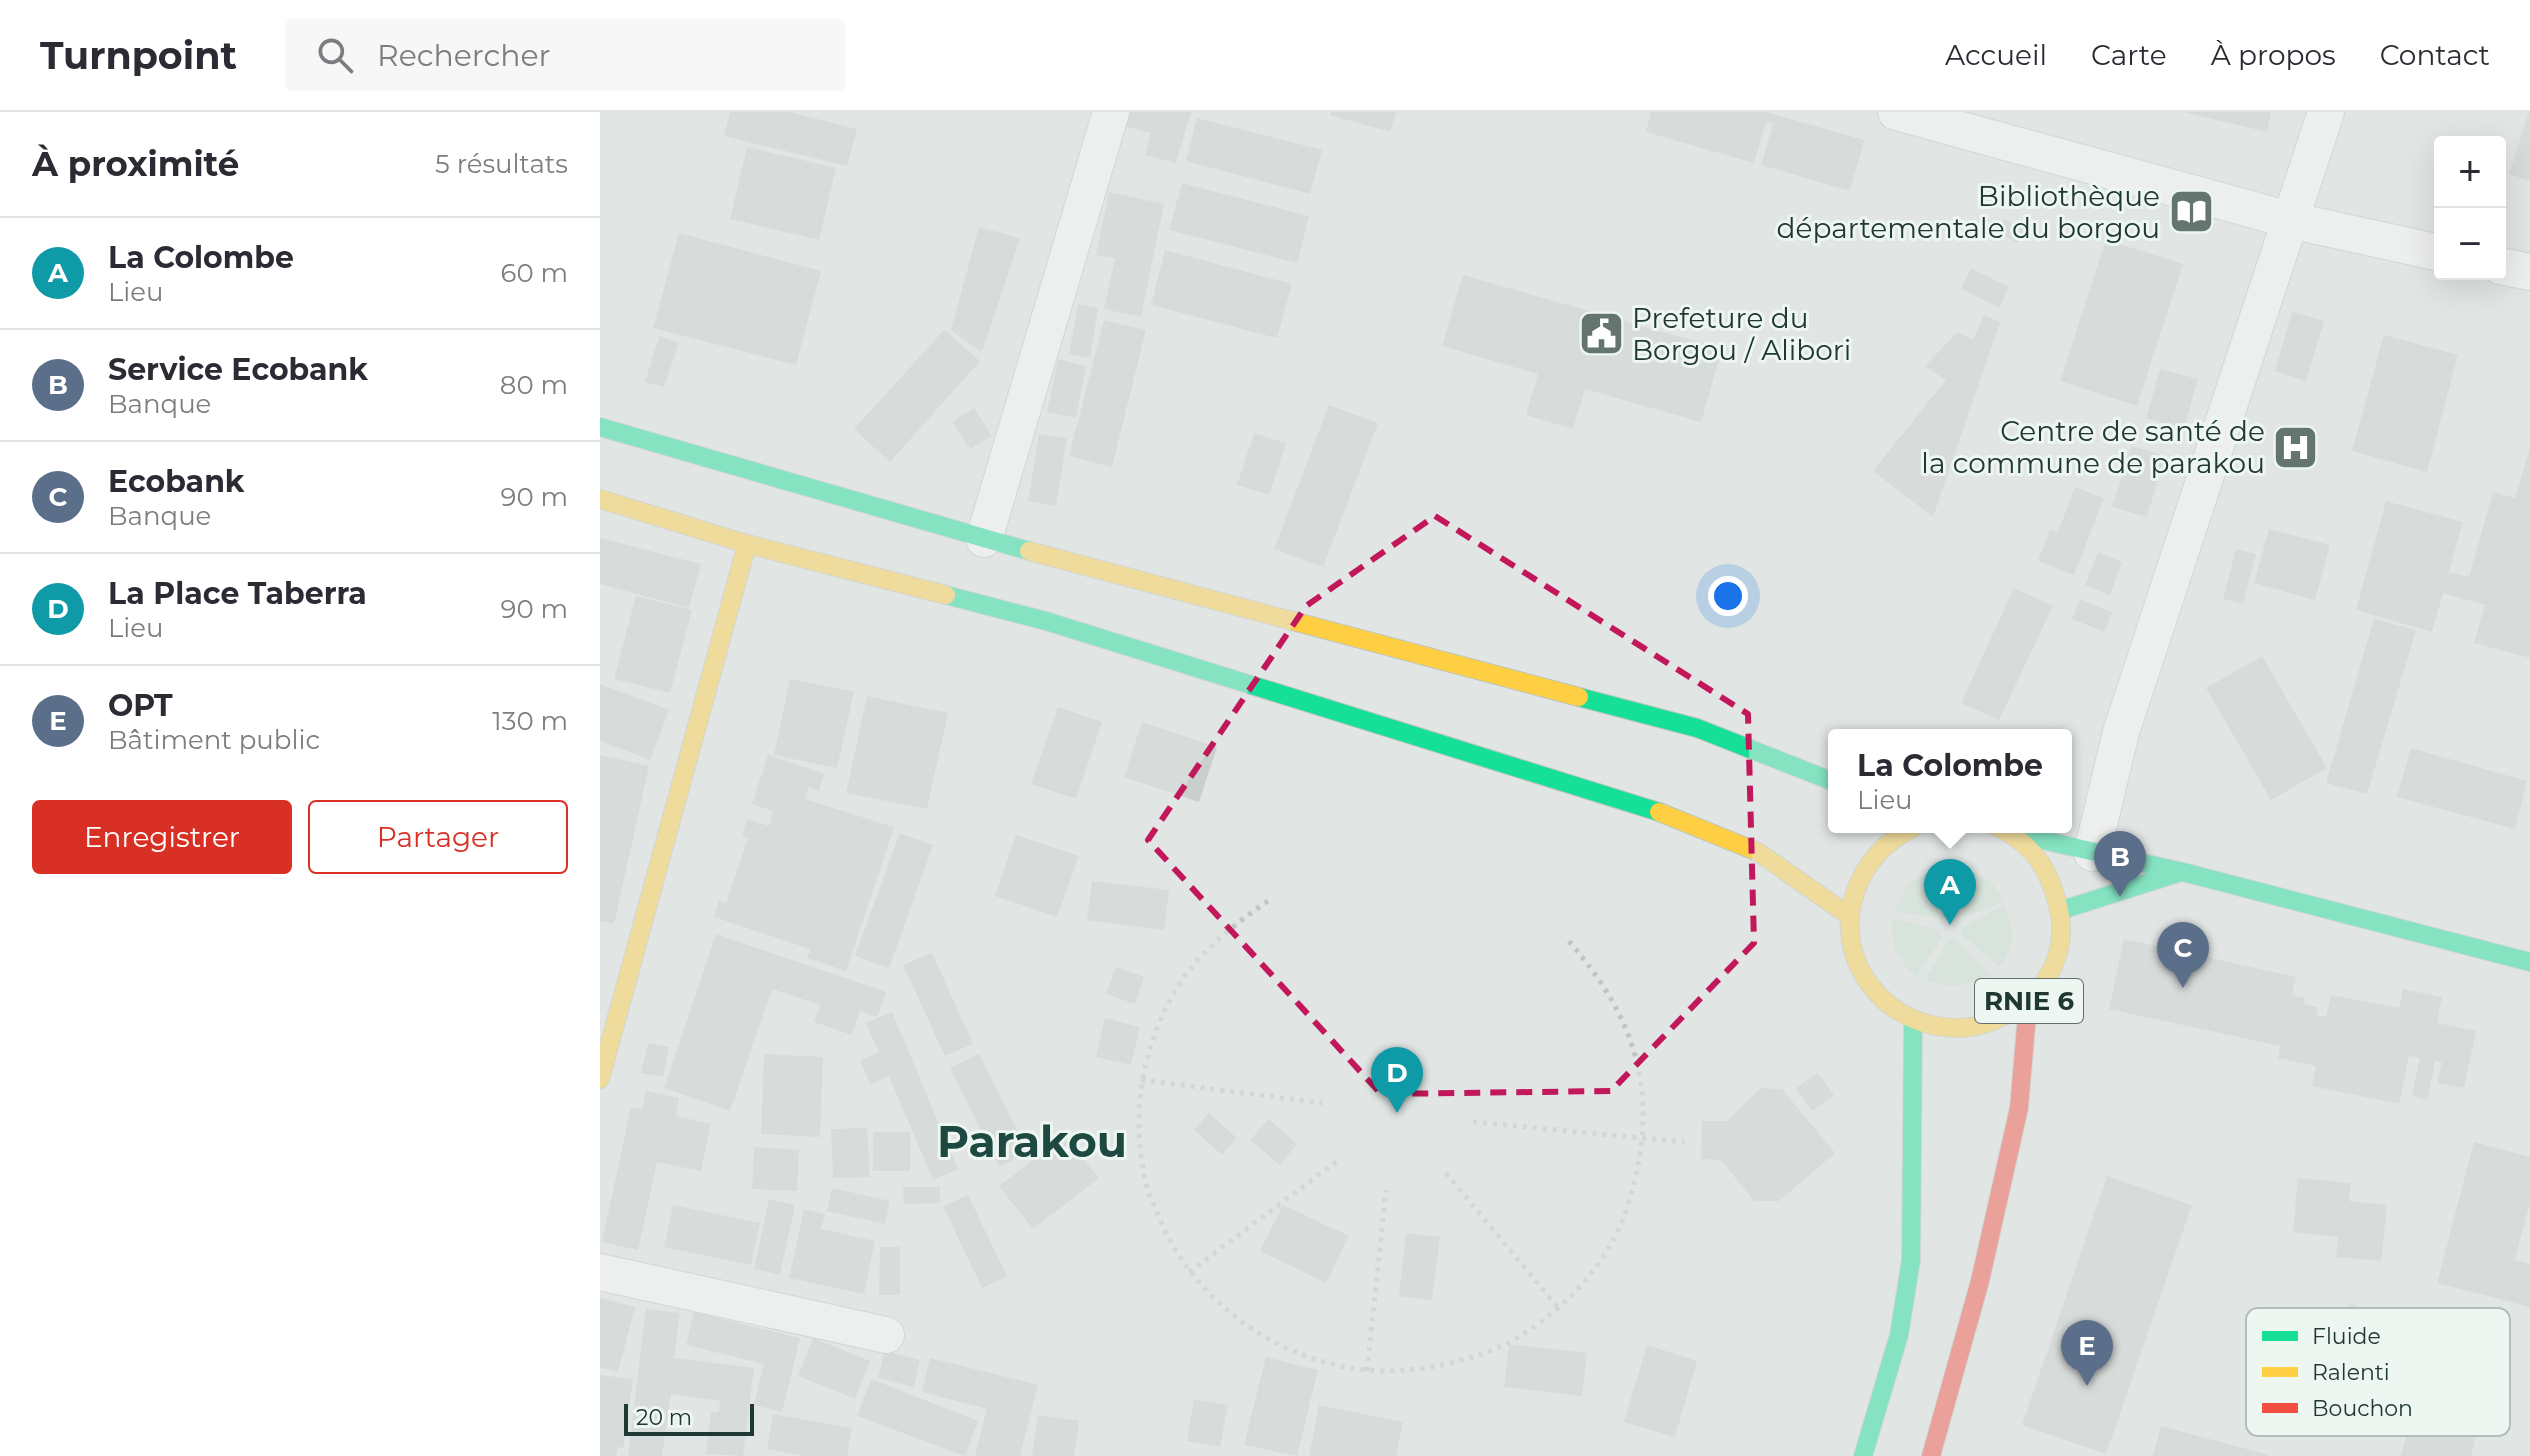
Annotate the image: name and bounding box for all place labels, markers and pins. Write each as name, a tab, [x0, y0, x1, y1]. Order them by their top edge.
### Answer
place label: Bibliothèque départementale du borgou	[1777, 179, 2160, 245]
library icon: Bibliothèque départementale du borgou	[2167, 188, 2215, 236]
place label: Prefeture du Borgou / Alibori	[1632, 301, 1851, 367]
public building icon: Prefeture du Borgou / Alibori	[1577, 310, 1625, 358]
place label: Centre de santé de la commune de parakou	[1921, 414, 2265, 480]
hospital icon: Centre de santé de la commune de parakou	[2272, 423, 2320, 471]
pin: B	[2094, 831, 2146, 897]
pin: A	[1924, 859, 1976, 925]
pin: C	[2157, 922, 2209, 988]
pin: D	[1371, 1047, 1423, 1113]
pin: E	[2061, 1320, 2113, 1386]

